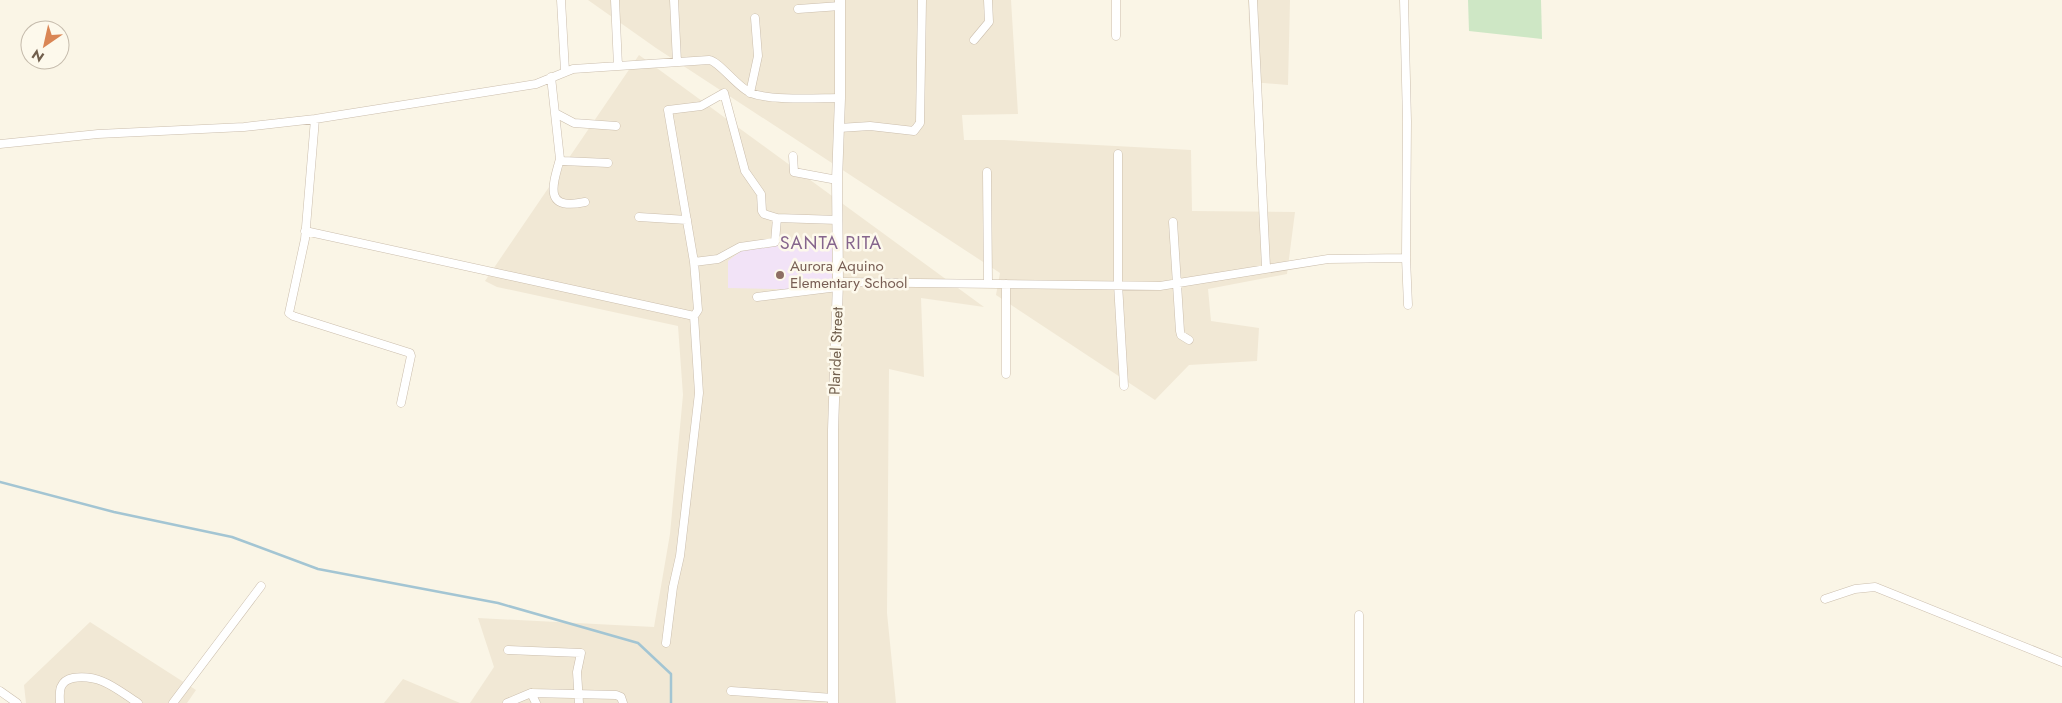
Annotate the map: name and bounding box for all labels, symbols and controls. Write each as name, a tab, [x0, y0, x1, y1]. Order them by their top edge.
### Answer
north arrow	[20, 20, 70, 70]
text: N	[28, 44, 48, 67]
district label: SANTA RITA	[780, 230, 882, 256]
place label: Aurora Aquino Elementary School	[790, 255, 907, 294]
marker: Aurora Aquino Elementary School	[774, 269, 786, 281]
street label: Plaridel Street	[823, 306, 849, 395]

